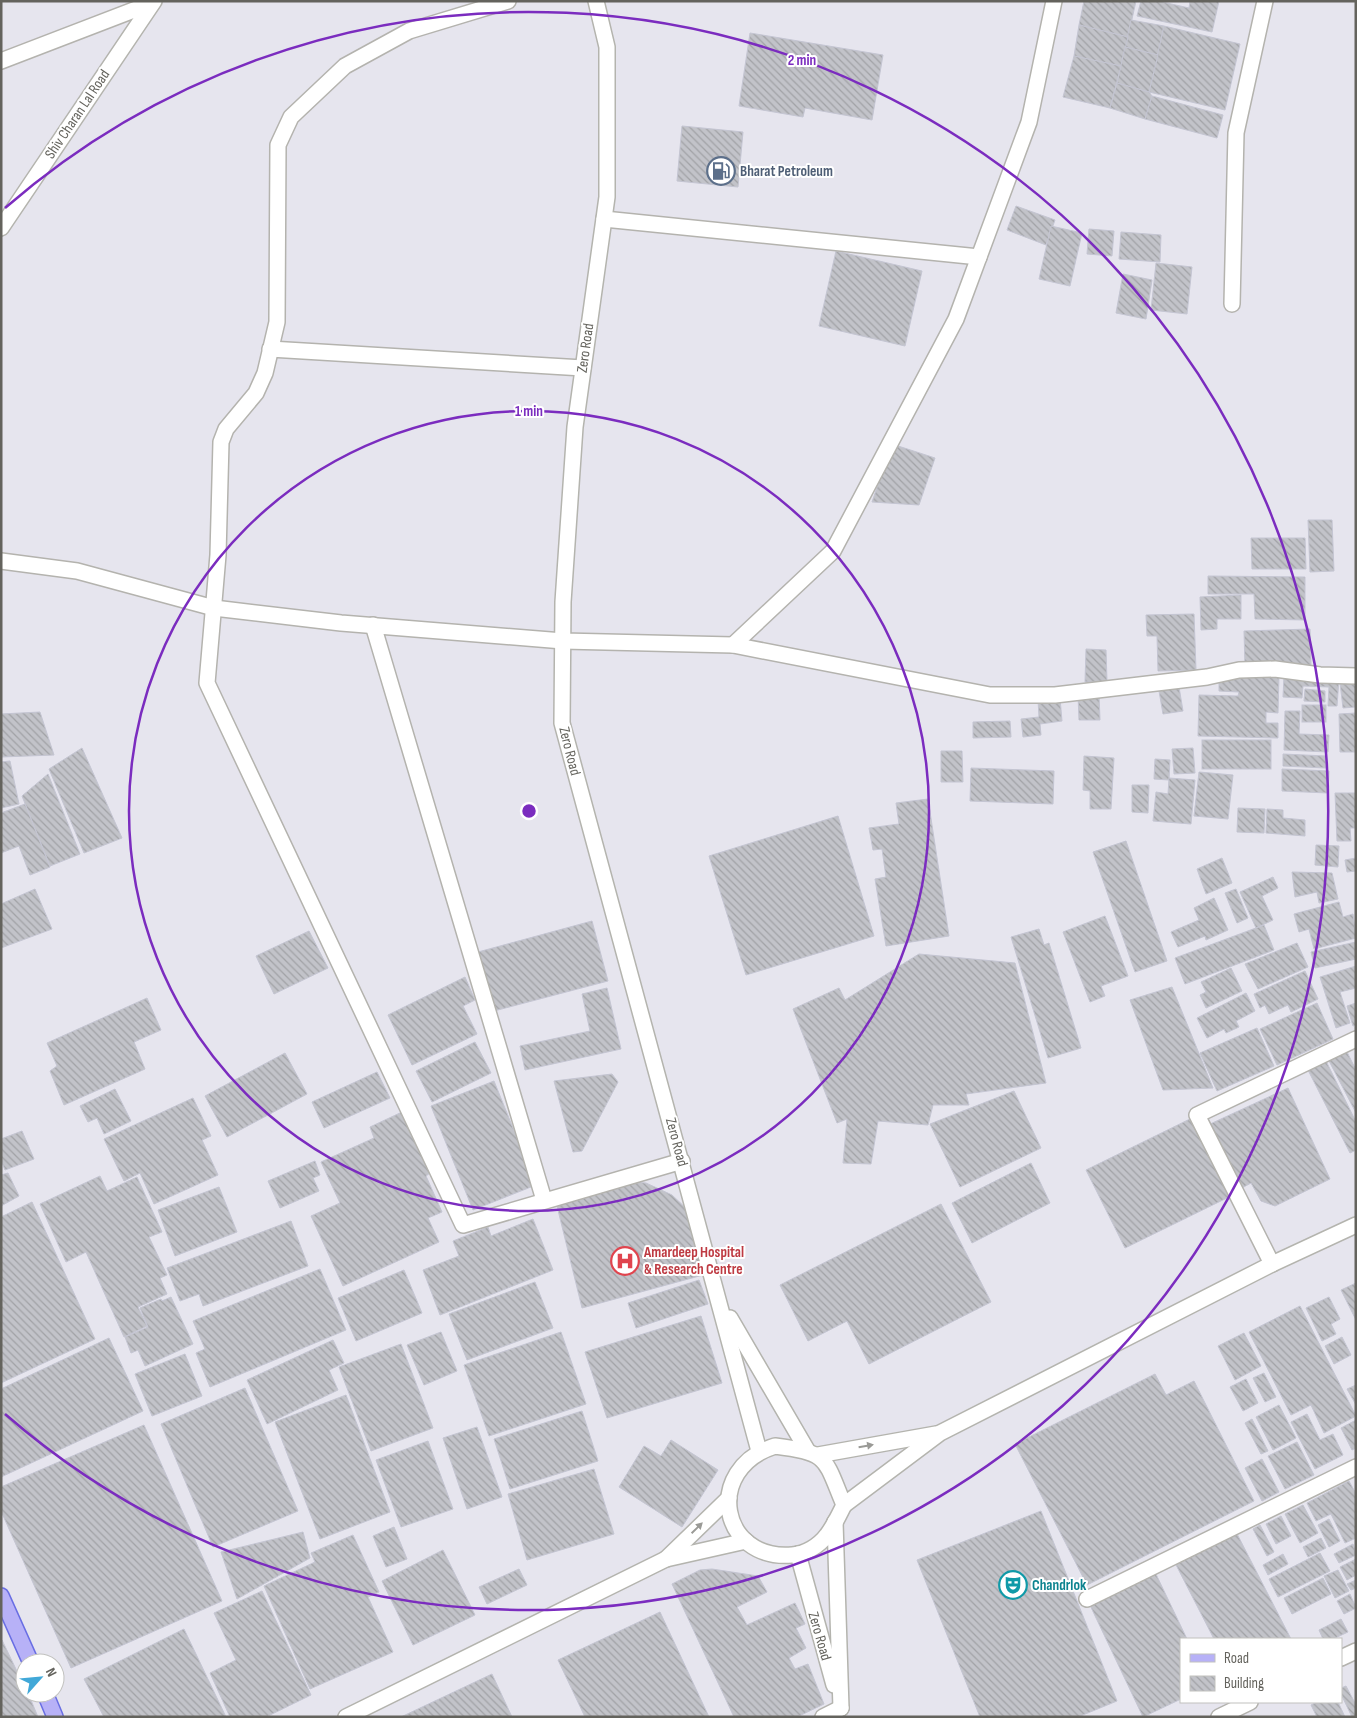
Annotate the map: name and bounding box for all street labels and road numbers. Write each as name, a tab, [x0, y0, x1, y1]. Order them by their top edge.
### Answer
street label: Shiv Charan Lal Road	[41, 66, 114, 162]
street label: Zero Road	[573, 322, 598, 374]
street label: Zero Road	[554, 725, 585, 777]
street label: Zero Road	[661, 1116, 692, 1169]
street label: Zero Road	[804, 1610, 835, 1663]

